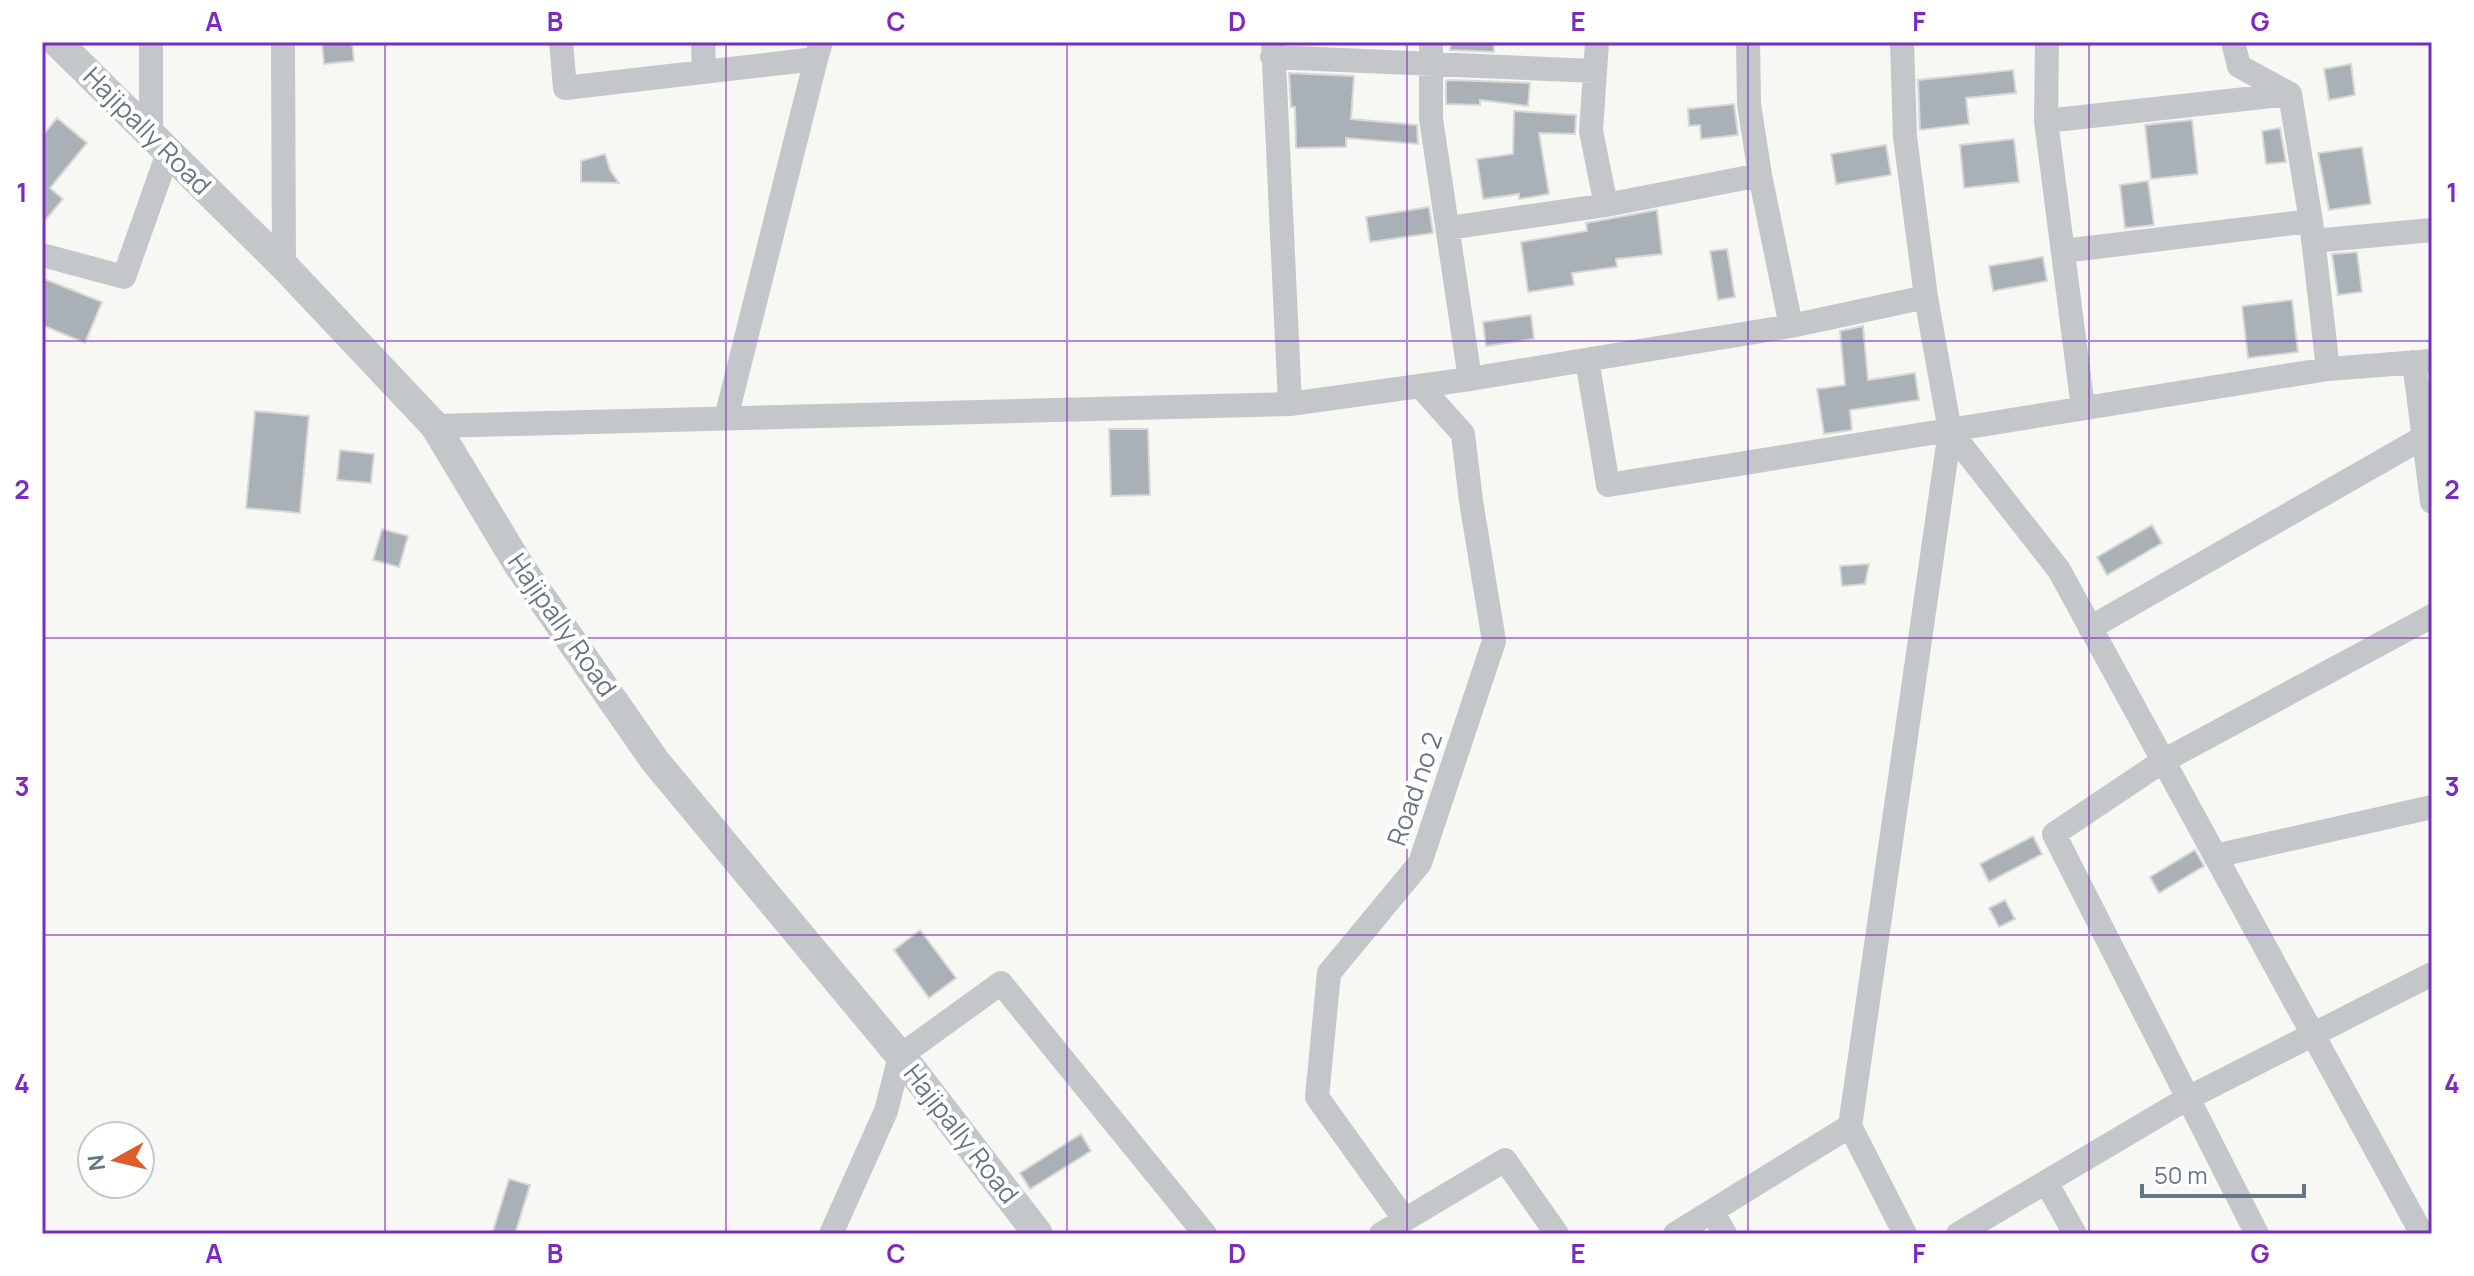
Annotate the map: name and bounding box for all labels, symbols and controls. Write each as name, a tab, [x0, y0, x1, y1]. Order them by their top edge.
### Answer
text: A	[205, 3, 223, 39]
text: B	[547, 3, 563, 39]
text: C	[886, 3, 906, 39]
text: D	[1228, 3, 1246, 39]
text: E	[1570, 3, 1586, 39]
text: F	[1912, 3, 1926, 39]
text: G	[2250, 3, 2270, 39]
street label: Hajipally Road	[76, 58, 220, 202]
text: 1	[16, 174, 28, 210]
text: 1	[2446, 174, 2458, 210]
text: 2	[14, 471, 30, 507]
text: 2	[2444, 471, 2460, 507]
street label: Hajipally Road	[500, 546, 626, 703]
street label: Road no 2	[1378, 727, 1450, 850]
text: 3	[14, 768, 30, 804]
text: 3	[2444, 768, 2460, 804]
street label: Hajipally Road	[896, 1056, 1027, 1210]
text: 4	[14, 1065, 30, 1101]
text: 4	[2444, 1065, 2460, 1101]
north arrow	[76, 1120, 156, 1200]
scale bar	[2142, 1148, 2304, 1198]
text: N	[80, 1153, 112, 1173]
text: 50 m	[2154, 1158, 2208, 1191]
text: A	[205, 1235, 223, 1271]
text: B	[547, 1235, 563, 1271]
text: C	[886, 1235, 906, 1271]
text: D	[1228, 1235, 1246, 1271]
text: E	[1570, 1235, 1586, 1271]
text: F	[1912, 1235, 1926, 1271]
text: G	[2250, 1235, 2270, 1271]

